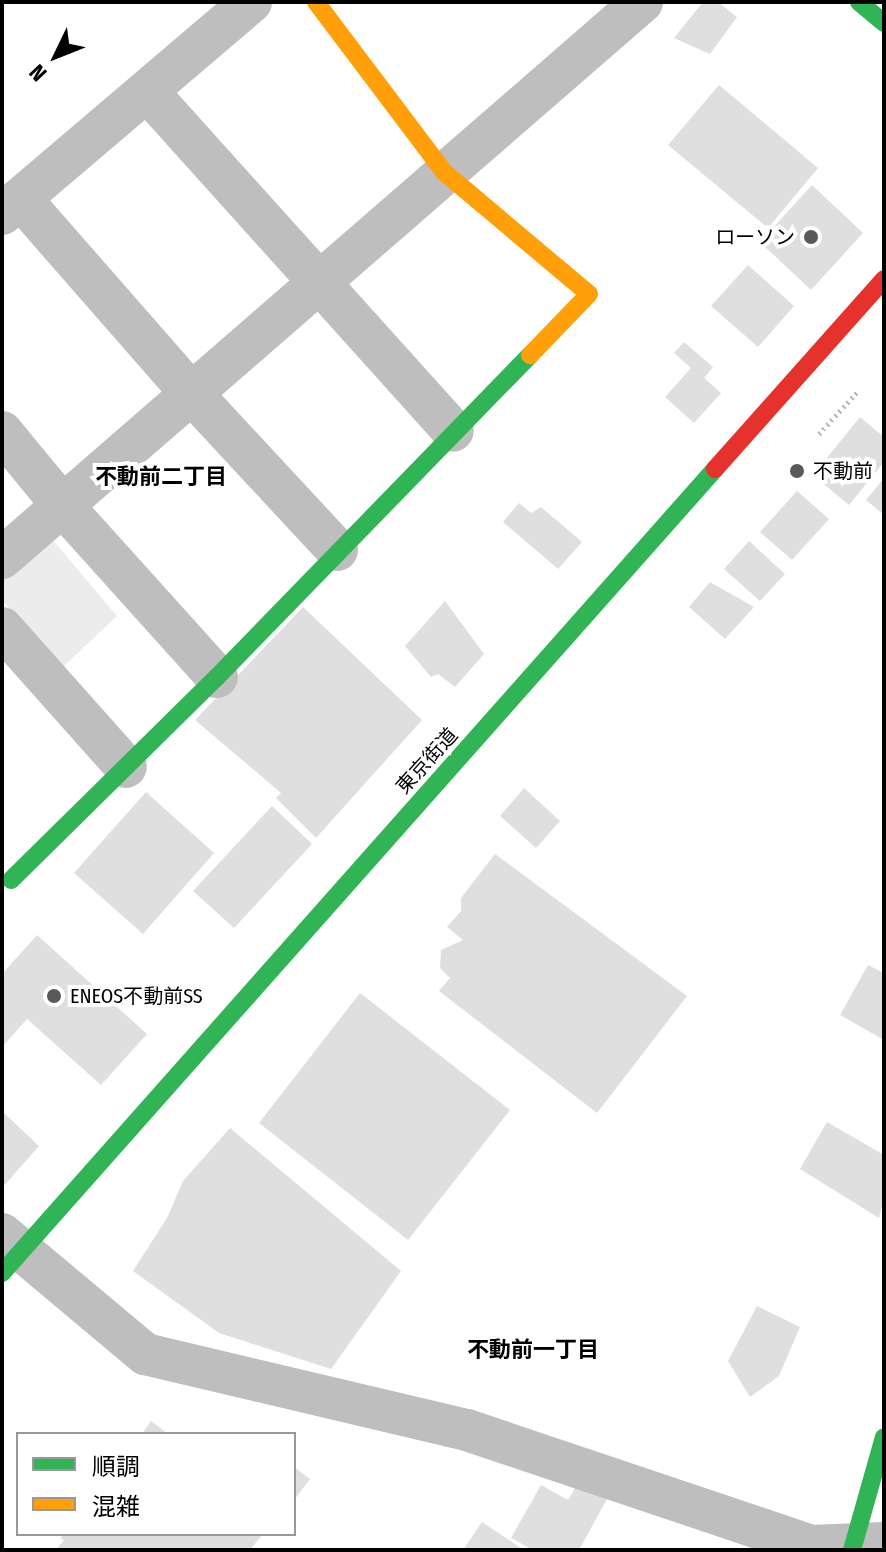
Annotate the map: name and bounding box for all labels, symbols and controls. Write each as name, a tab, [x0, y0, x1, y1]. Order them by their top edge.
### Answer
north arrow	[16, 16, 96, 96]
text: N	[24, 59, 52, 87]
place label: ローソン	[715, 225, 795, 249]
marker: ローソン	[802, 228, 820, 246]
place label: 不動前	[813, 459, 873, 483]
marker: 不動前	[788, 462, 806, 480]
district label: 不動前二丁目	[95, 464, 227, 490]
street label: 東京街道	[391, 723, 463, 799]
place label: ENEOS不動前SS	[70, 984, 203, 1008]
marker: ENEOS不動前SS	[45, 987, 63, 1005]
district label: 不動前一丁目	[467, 1337, 599, 1363]
legend	[16, 1432, 296, 1536]
text: 順調	[92, 1453, 140, 1481]
text: 混雑	[92, 1493, 140, 1521]

